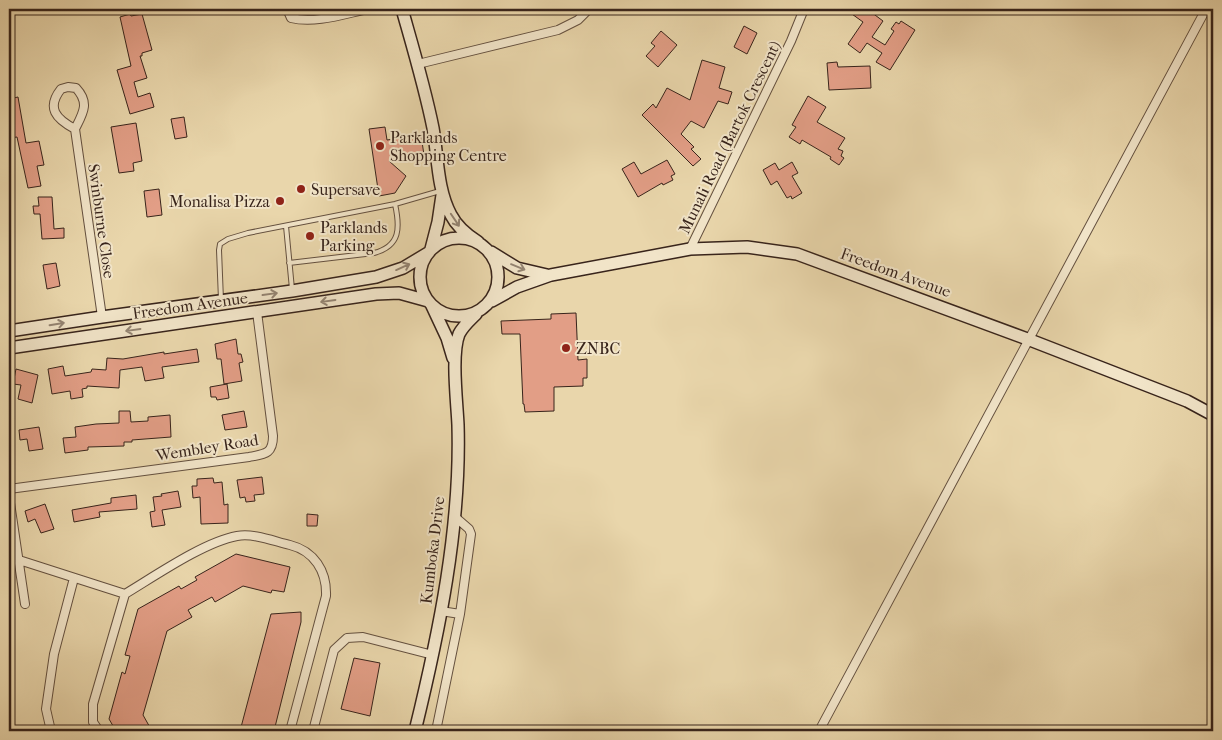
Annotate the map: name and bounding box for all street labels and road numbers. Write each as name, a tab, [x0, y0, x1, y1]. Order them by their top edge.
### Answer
street label: Munali Road (Bartok Crescent)	[674, 38, 784, 237]
street label: Swinburne Close	[84, 163, 119, 280]
street label: Freedom Avenue	[838, 244, 954, 301]
street label: Freedom Avenue	[131, 288, 249, 323]
street label: Wembley Road	[153, 430, 260, 465]
street label: Kumboka Drive	[416, 495, 449, 605]

